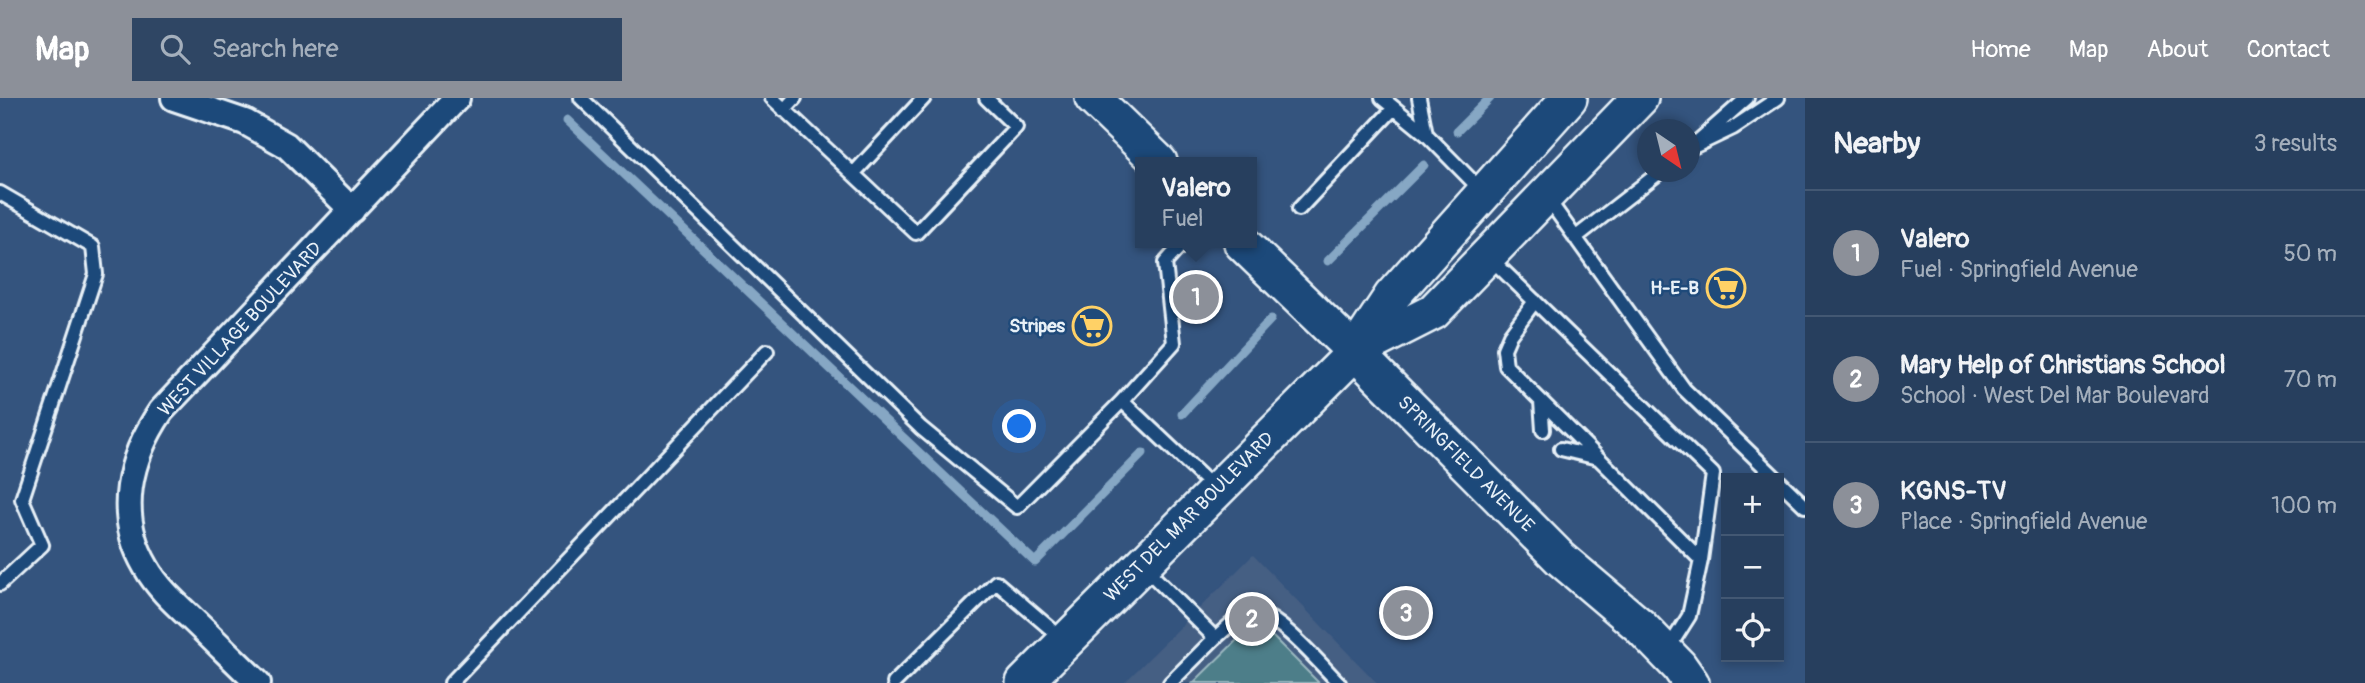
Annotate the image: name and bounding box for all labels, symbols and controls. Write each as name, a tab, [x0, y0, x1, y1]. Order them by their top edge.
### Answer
search box	[132, 18, 622, 81]
text: Map	[35, 29, 90, 70]
icon: search	[156, 30, 194, 68]
text: Search here	[212, 33, 339, 65]
text: Home	[1970, 35, 2031, 64]
text: Map	[2069, 35, 2109, 64]
text: About	[2147, 35, 2209, 64]
text: Contact	[2247, 35, 2330, 64]
north arrow	[1637, 119, 1700, 182]
text: Nearby	[1833, 125, 1920, 162]
text: 3 results	[2254, 129, 2337, 158]
popup	[1135, 157, 1257, 248]
text: Valero	[1161, 172, 1231, 204]
text: Fuel	[1161, 204, 1204, 233]
text: Valero	[1900, 223, 1969, 255]
street label: WEST VILLAGE BOULEVARD	[153, 237, 327, 421]
text: 1	[1852, 239, 1861, 268]
text: 50 m	[2283, 239, 2337, 268]
text: Fuel · Springfield Avenue	[1900, 255, 2138, 284]
supermarket icon: H-E-B	[1705, 267, 1747, 309]
pin: 1	[1173, 271, 1219, 323]
place label: H-E-B	[1650, 276, 1699, 300]
supermarket icon: Stripes	[1071, 305, 1113, 347]
place label: Stripes	[1009, 314, 1065, 338]
text: Mary Help of Christians School	[1900, 349, 2226, 381]
text: 2	[1850, 365, 1862, 394]
text: 70 m	[2284, 365, 2337, 394]
text: School · West Del Mar Boulevard	[1900, 381, 2210, 410]
street label: SPRINGFIELD AVENUE	[1393, 391, 1539, 537]
your location	[1002, 409, 1036, 443]
street label: WEST DEL MAR BOULEVARD	[1099, 427, 1279, 607]
map controls	[1721, 473, 1784, 662]
button: +	[1721, 473, 1784, 536]
text: KGNS-TV	[1900, 475, 2007, 507]
text: 3	[1850, 491, 1862, 520]
text: 100 m	[2271, 491, 2337, 520]
text: Place · Springfield Avenue	[1900, 507, 2147, 536]
button: −	[1721, 536, 1784, 599]
pin: 3	[1383, 587, 1429, 639]
pin: 2	[1229, 593, 1275, 645]
button: locate	[1721, 599, 1784, 662]

